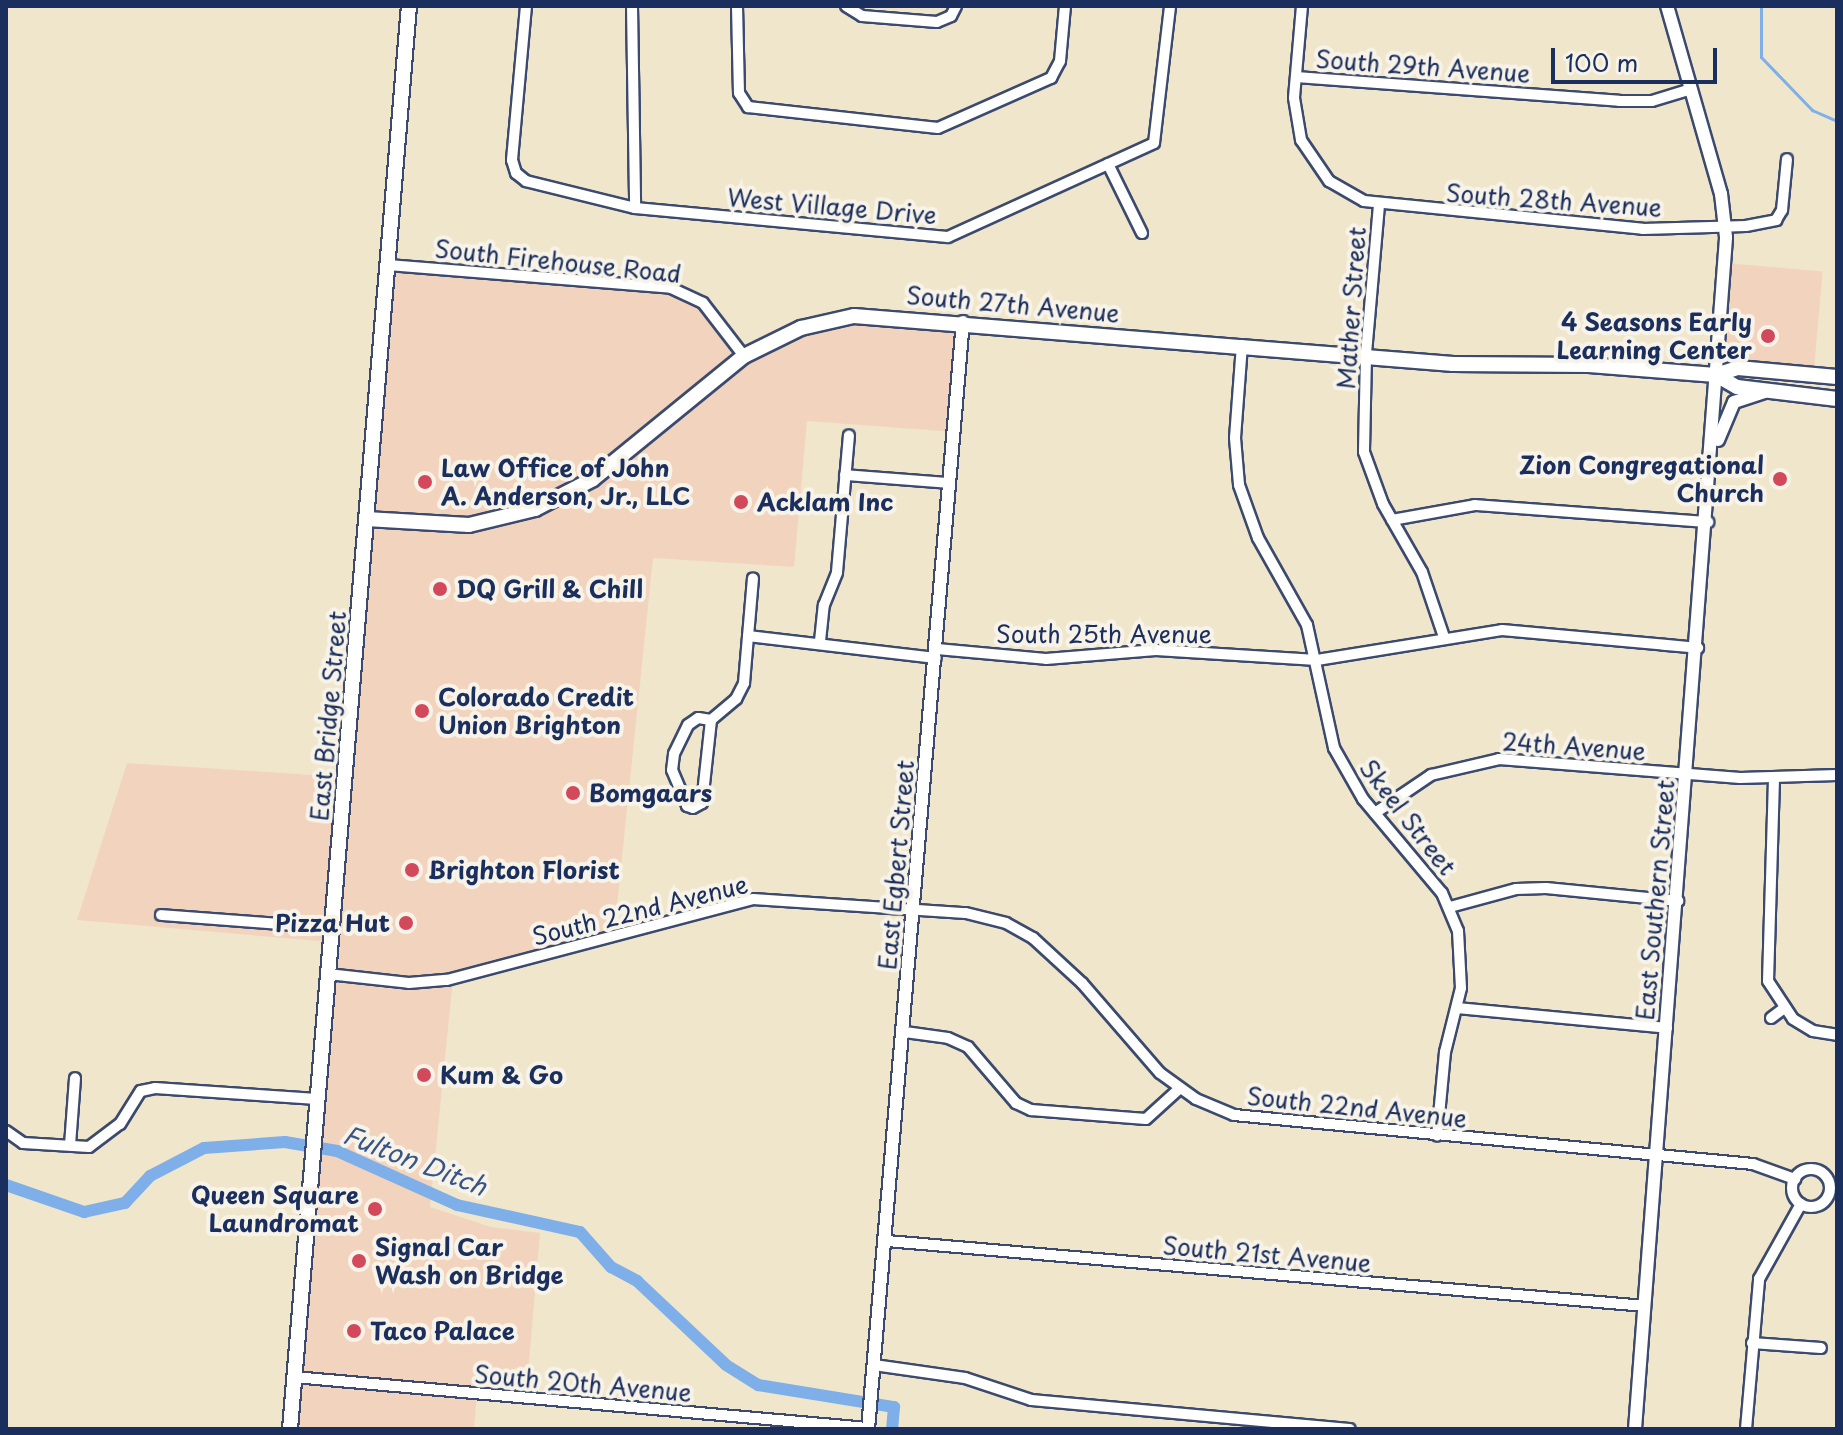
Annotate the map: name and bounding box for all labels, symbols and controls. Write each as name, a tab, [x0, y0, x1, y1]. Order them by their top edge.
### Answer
scale bar	[1555, 32, 1721, 82]
street label: South 29th Avenue	[1314, 44, 1532, 88]
text: 100 m	[1565, 44, 1638, 80]
street label: South 28th Avenue	[1444, 178, 1664, 222]
street label: West Village Drive	[726, 182, 938, 230]
street label: Mather Street	[1331, 226, 1371, 390]
street label: South Firehouse Road	[432, 234, 684, 288]
street label: South 27th Avenue	[904, 280, 1122, 328]
place label: 4 Seasons Early Learning Center	[1556, 308, 1752, 364]
marker: 4 Seasons Early Learning Center	[1759, 327, 1777, 345]
place label: Zion Congregational Church	[1518, 451, 1764, 507]
place label: Law Office of John A. Anderson, Jr., LLC	[441, 454, 692, 510]
marker: Zion Congregational Church	[1771, 470, 1789, 488]
marker: Law Office of John A. Anderson, Jr., LLC	[416, 473, 434, 491]
place label: Acklam Inc	[757, 488, 894, 516]
marker: Acklam Inc	[732, 493, 750, 511]
place label: DQ Grill & Chill	[456, 575, 644, 603]
marker: DQ Grill & Chill	[431, 580, 449, 598]
street label: East Bridge Street	[304, 610, 352, 822]
street label: South 25th Avenue	[995, 620, 1213, 648]
place label: Colorado Credit Union Brighton	[438, 683, 632, 739]
marker: Colorado Credit Union Brighton	[413, 702, 431, 720]
street label: 24th Avenue	[1501, 727, 1647, 765]
street label: Skeel Street	[1353, 752, 1463, 882]
street label: East Egbert Street	[872, 758, 920, 972]
street label: East Southern Street	[1630, 778, 1680, 1022]
place label: Bomgaars	[589, 779, 712, 807]
marker: Bomgaars	[564, 784, 582, 802]
place label: Brighton Florist	[428, 856, 620, 884]
marker: Brighton Florist	[403, 861, 421, 879]
street label: South 22nd Avenue	[528, 869, 752, 951]
place label: Pizza Hut	[272, 909, 390, 937]
marker: Pizza Hut	[397, 914, 415, 932]
place label: Kum & Go	[440, 1061, 563, 1089]
marker: Kum & Go	[415, 1066, 433, 1084]
street label: South 22nd Avenue	[1244, 1081, 1470, 1133]
water label: Fulton Ditch	[338, 1118, 492, 1202]
place label: Queen Square Laundromat	[188, 1181, 359, 1237]
marker: Queen Square Laundromat	[366, 1200, 384, 1218]
street label: South 21st Avenue	[1160, 1230, 1374, 1278]
place label: Signal Car Wash on Bridge	[375, 1233, 565, 1289]
marker: Signal Car Wash on Bridge	[350, 1252, 368, 1270]
place label: Taco Palace	[370, 1317, 515, 1345]
marker: Taco Palace	[345, 1322, 363, 1340]
street label: South 20th Avenue	[472, 1359, 694, 1407]

